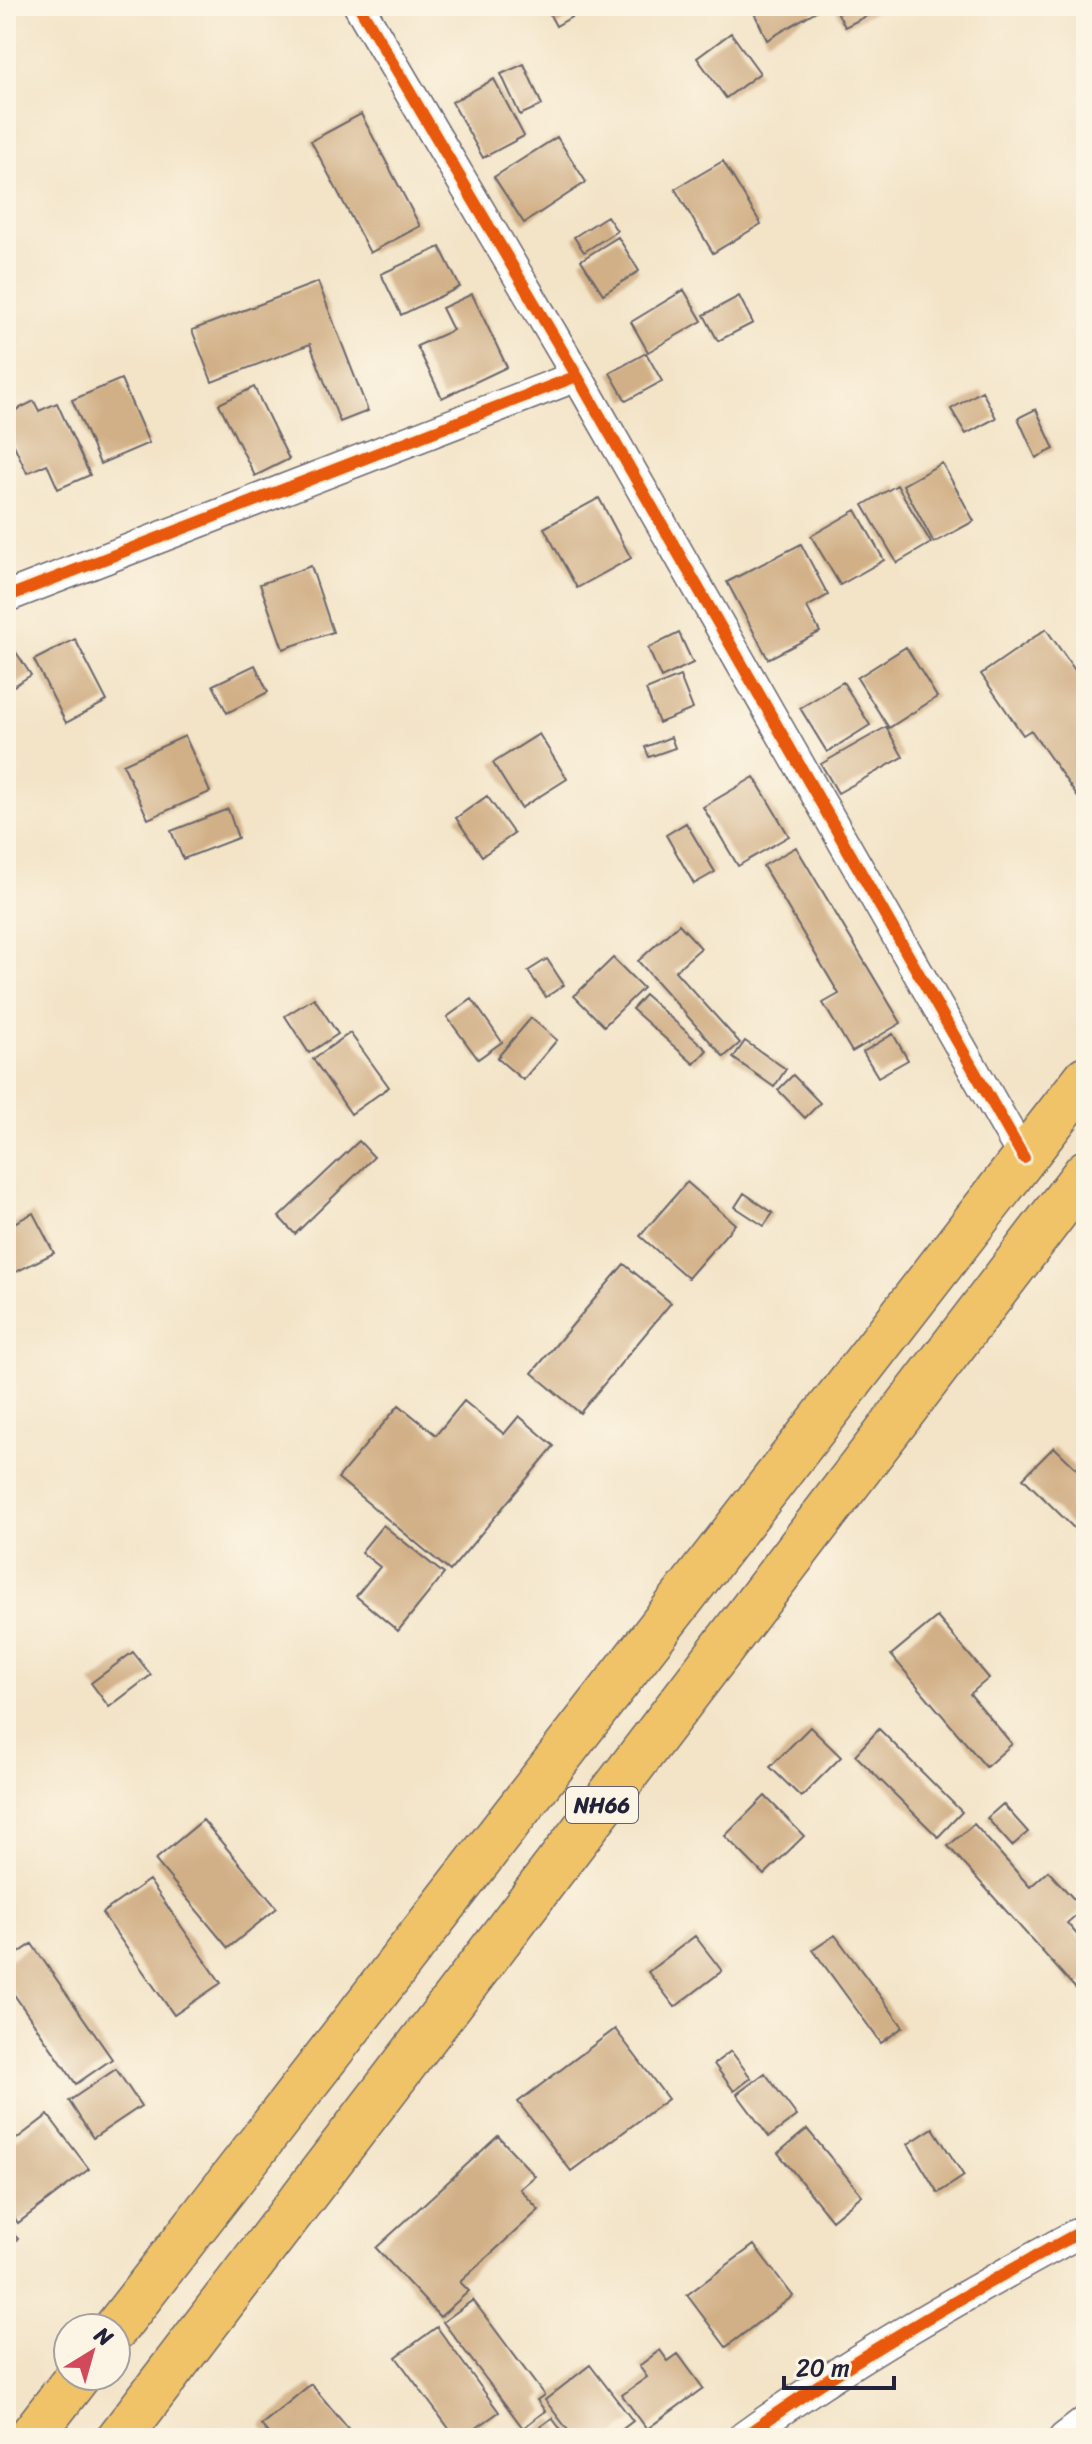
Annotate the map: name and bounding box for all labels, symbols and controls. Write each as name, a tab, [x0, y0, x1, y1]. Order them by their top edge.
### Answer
road number: NH66	[566, 1787, 638, 1823]
north arrow	[52, 2312, 132, 2392]
text: N	[85, 2316, 122, 2357]
scale bar	[784, 2340, 894, 2390]
text: 20 m	[796, 2347, 850, 2389]

